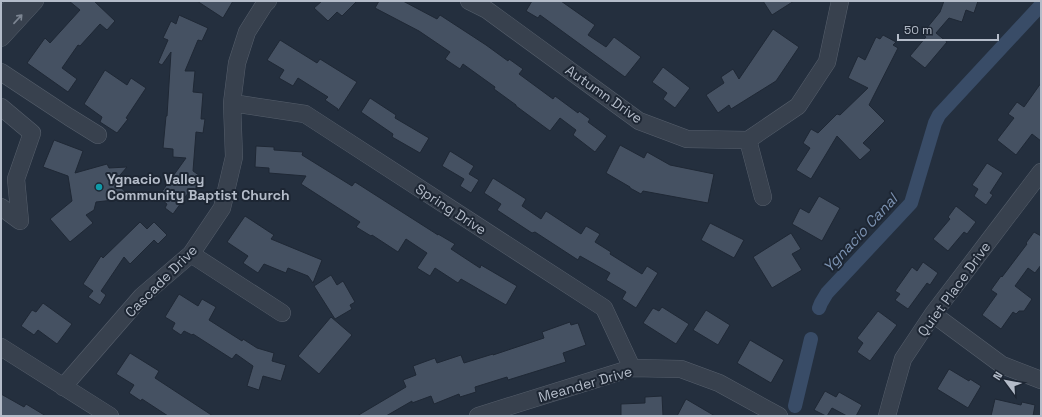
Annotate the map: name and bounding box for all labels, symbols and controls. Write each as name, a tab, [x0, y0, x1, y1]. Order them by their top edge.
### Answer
one-way arrow	[13, 14, 23, 24]
scale bar	[898, 16, 998, 42]
text: 50 m	[904, 22, 932, 38]
street label: Autumn Drive	[562, 61, 646, 127]
place label: Ygnacio Valley Community Baptist Church	[107, 170, 290, 204]
street label: Spring Drive	[412, 179, 490, 239]
marker: Ygnacio Valley Community Baptist Church	[94, 182, 104, 192]
water label: Ygnacio Canal	[819, 188, 903, 276]
street label: Quiet Place Drive	[914, 238, 994, 340]
street label: Cascade Drive	[121, 241, 201, 321]
north arrow	[986, 361, 1026, 401]
street label: Meander Drive	[536, 362, 634, 406]
text: N	[990, 369, 1005, 383]

